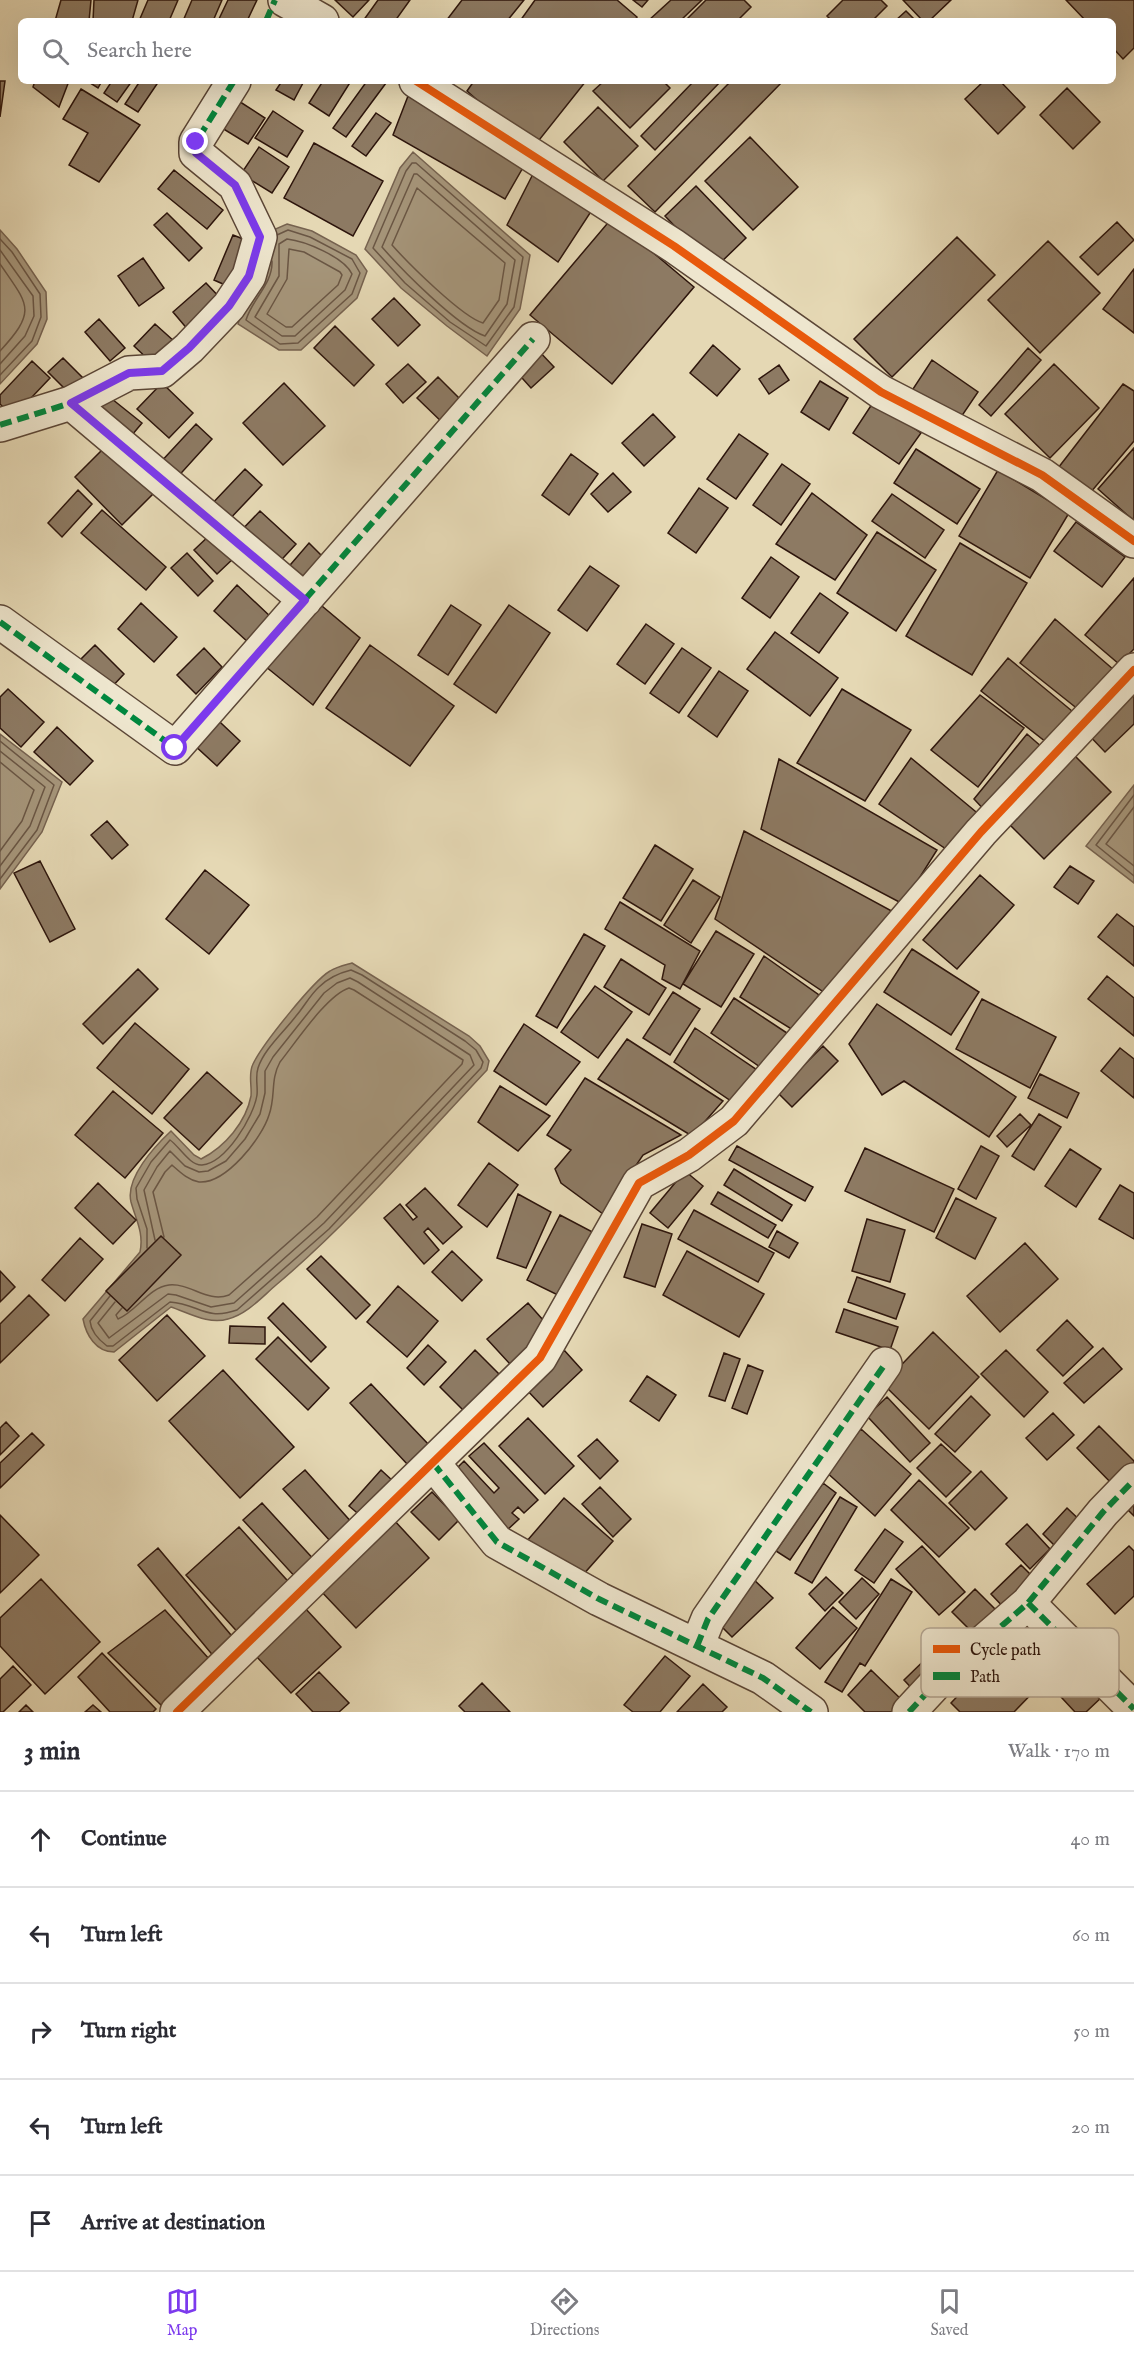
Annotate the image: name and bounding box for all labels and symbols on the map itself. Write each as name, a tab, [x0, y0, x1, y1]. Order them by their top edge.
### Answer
route end	[182, 128, 208, 154]
route start	[161, 734, 187, 760]
legend	[921, 1628, 1119, 1697]
text: Cycle path	[970, 1641, 1041, 1661]
text: Path	[970, 1668, 1001, 1688]

